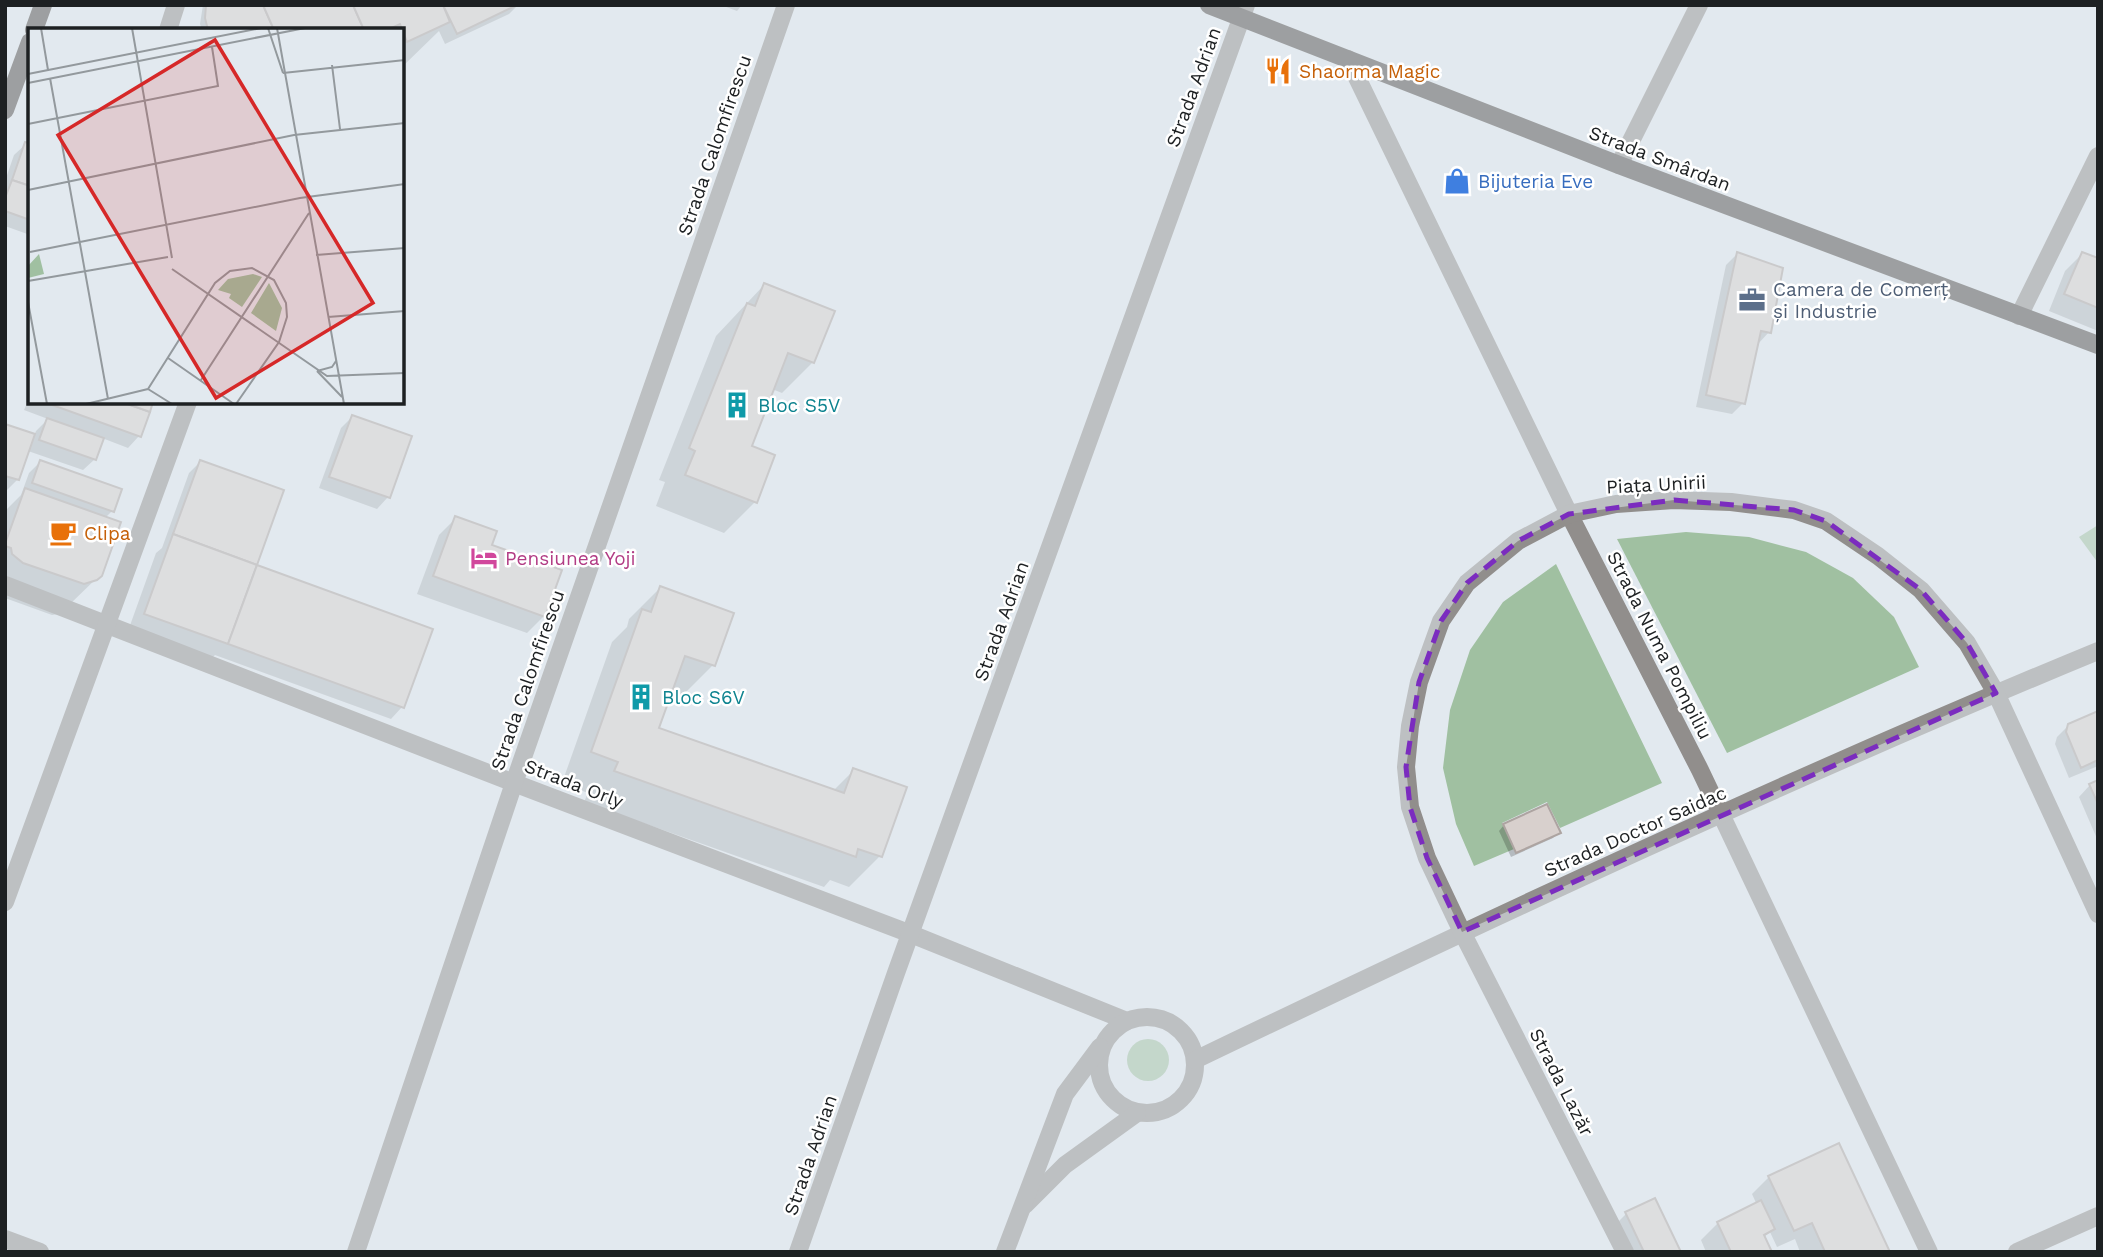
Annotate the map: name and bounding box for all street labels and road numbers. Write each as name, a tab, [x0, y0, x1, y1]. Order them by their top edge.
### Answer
street label: Strada Adrian	[1161, 24, 1226, 150]
street label: Strada Calomfirescu	[673, 52, 756, 238]
street label: Strada Smârdan	[1586, 121, 1734, 196]
street label: Piața Unirii	[1606, 470, 1706, 499]
street label: Strada Numa Pompiliu	[1602, 547, 1717, 743]
street label: Strada Adrian	[969, 558, 1034, 684]
street label: Strada Calomfirescu	[486, 587, 569, 773]
street label: Strada Orly	[521, 754, 627, 813]
street label: Strada Doctor Saidac	[1540, 781, 1730, 882]
street label: Strada Lazăr	[1525, 1024, 1599, 1140]
street label: Strada Adrian	[779, 1092, 842, 1218]

